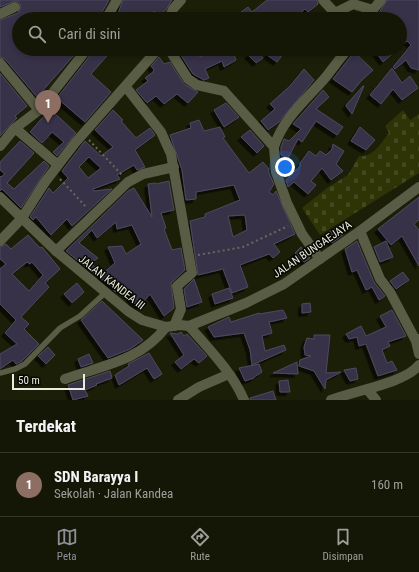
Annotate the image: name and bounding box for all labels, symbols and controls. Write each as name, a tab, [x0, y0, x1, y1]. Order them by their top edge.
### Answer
search box	[12, 12, 407, 56]
icon: search	[26, 23, 48, 45]
text: Cari di sini	[58, 25, 120, 43]
pin: 1	[35, 90, 61, 123]
your location	[275, 157, 295, 177]
street label: JALAN BUNGAEJAYA	[270, 218, 355, 281]
street label: JALAN KANDEA III	[76, 252, 147, 312]
scale bar	[12, 372, 85, 391]
text: 50 m	[18, 374, 40, 387]
text: Terdekat	[16, 416, 76, 436]
text: SDN Barayya I	[54, 468, 138, 486]
text: 1	[26, 477, 32, 492]
text: 160 m	[371, 477, 403, 492]
text: Sekolah · Jalan Kandea	[54, 486, 173, 501]
tab: Peta	[56, 526, 78, 563]
tab: Rute	[189, 526, 211, 563]
tab: Disimpan	[323, 526, 363, 563]

